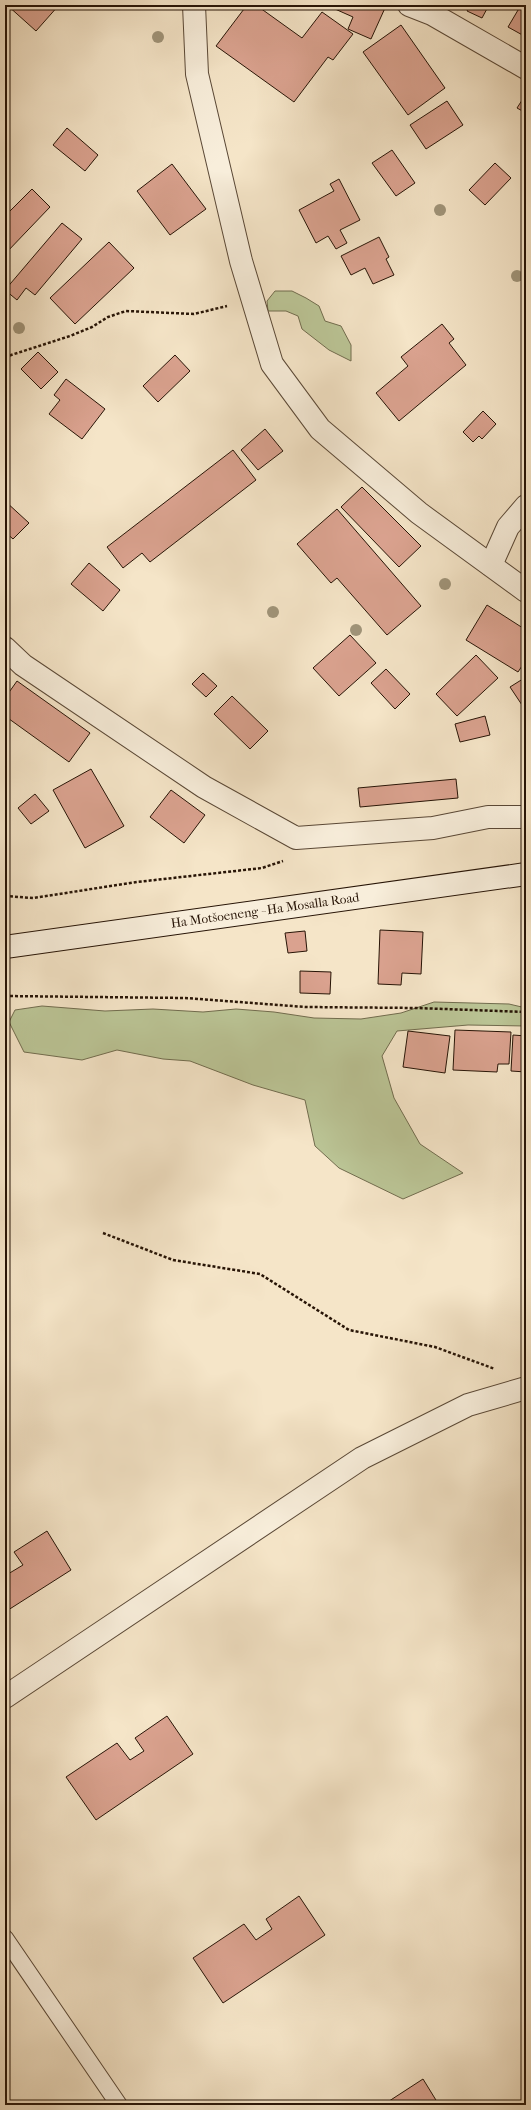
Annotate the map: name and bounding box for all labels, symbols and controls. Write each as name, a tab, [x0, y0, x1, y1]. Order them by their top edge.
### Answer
street label: Ha Motšoeneng - Ha Mosalla Road	[170, 889, 361, 931]

